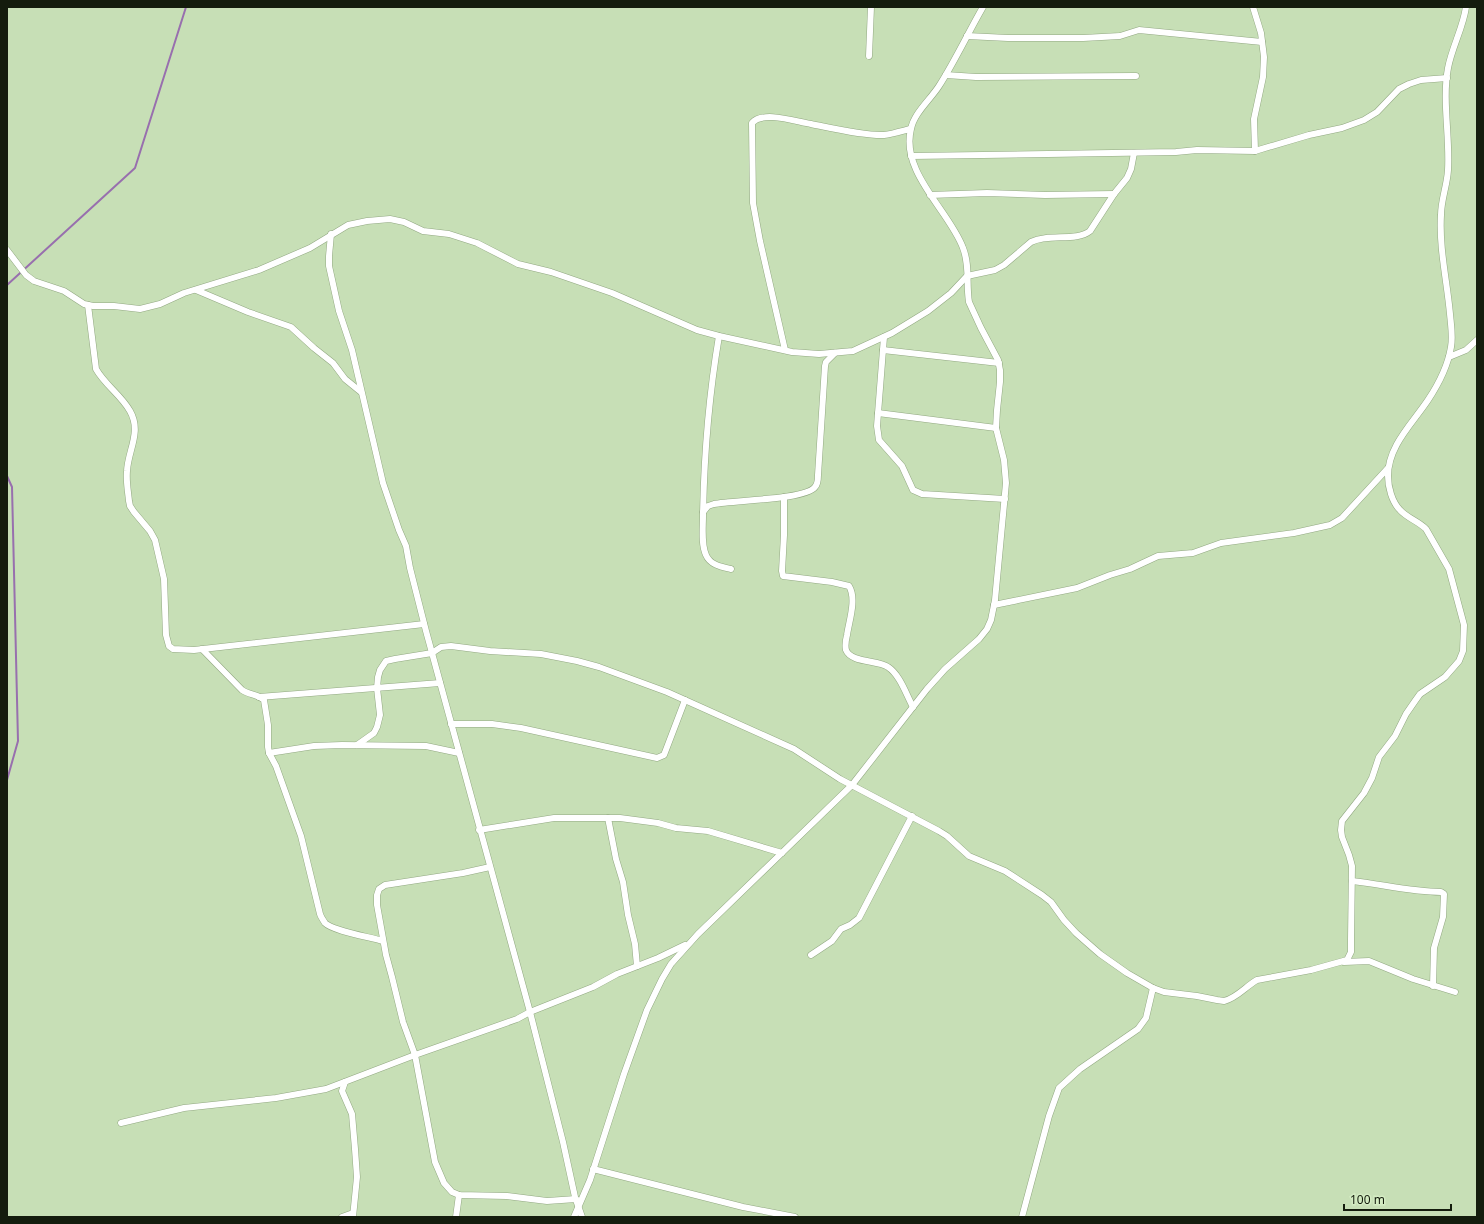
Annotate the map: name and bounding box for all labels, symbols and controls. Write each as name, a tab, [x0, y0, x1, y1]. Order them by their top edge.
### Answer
scale bar	[1344, 1186, 1451, 1212]
text: 100 m	[1350, 1191, 1385, 1208]

